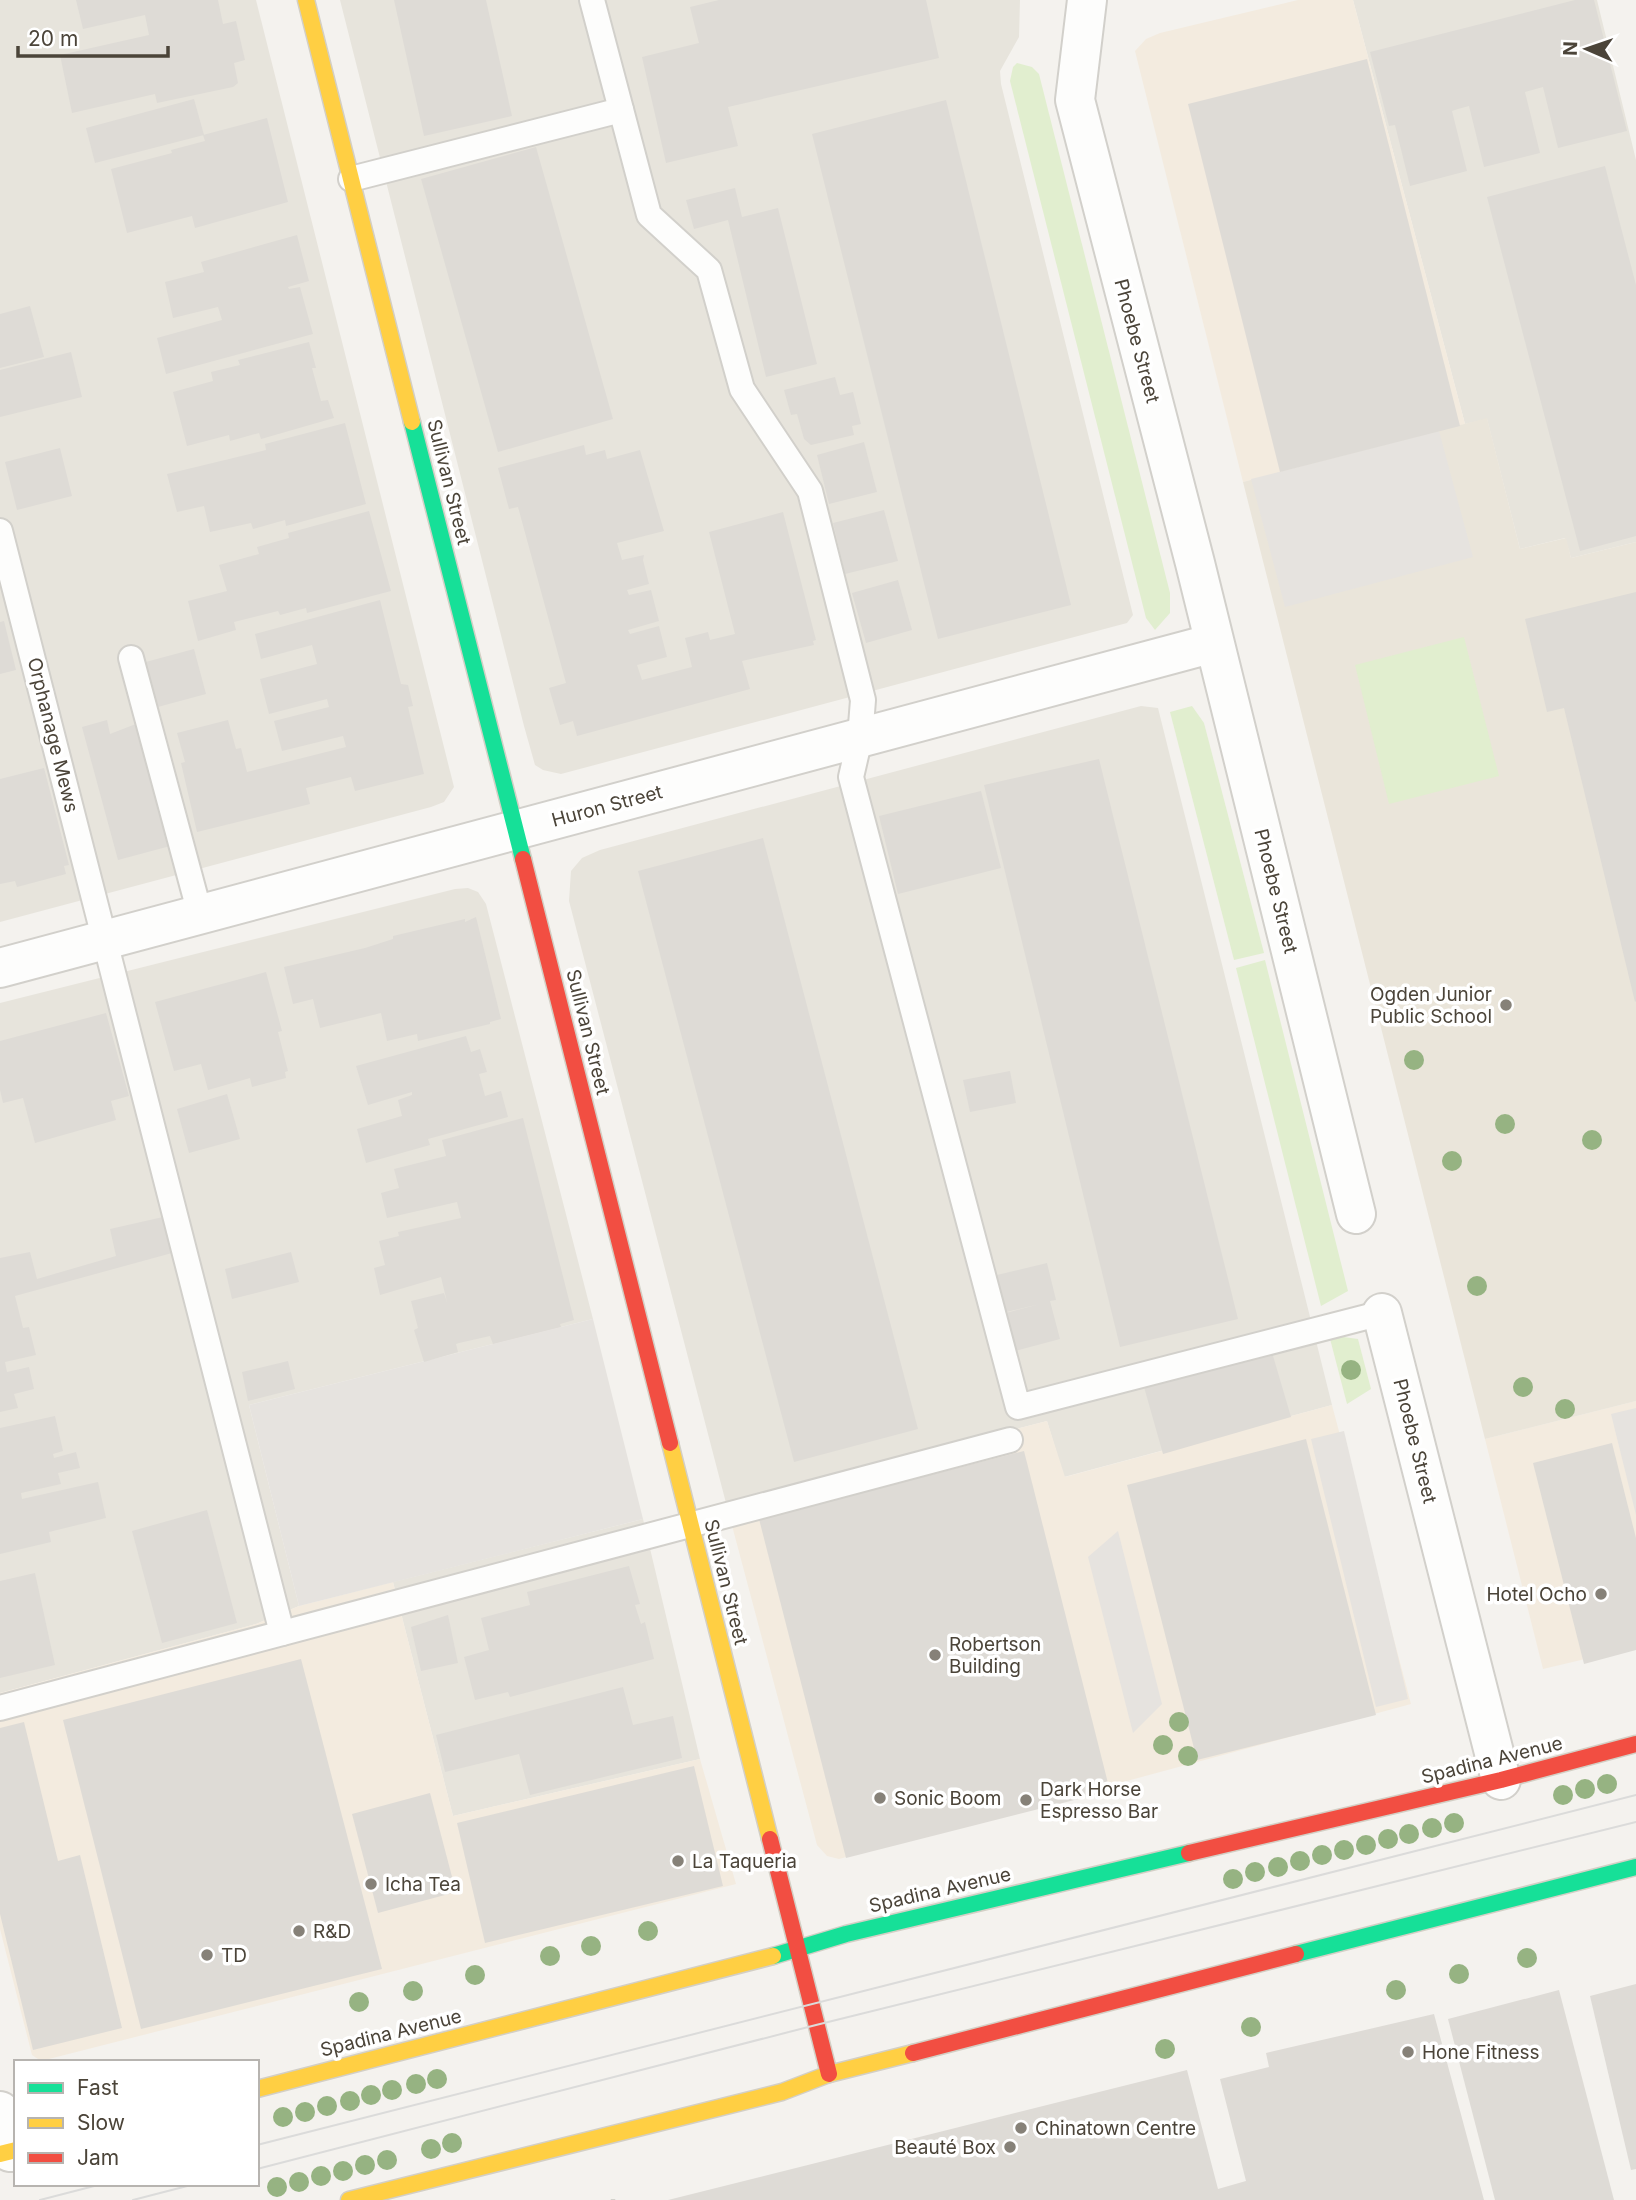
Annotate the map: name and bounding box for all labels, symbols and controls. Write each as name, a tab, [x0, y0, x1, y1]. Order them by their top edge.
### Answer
scale bar	[18, 14, 168, 58]
north arrow	[1552, 14, 1622, 84]
text: 20 m	[28, 26, 78, 51]
text: N	[1559, 41, 1582, 56]
street label: Phoebe Street	[1109, 276, 1165, 406]
street label: Sullivan Street	[422, 417, 476, 547]
street label: Orphanage Mews	[23, 655, 83, 815]
street label: Huron Street	[549, 780, 665, 832]
street label: Phoebe Street	[1249, 826, 1303, 956]
street label: Sullivan Street	[561, 967, 615, 1097]
place label: Ogden Junior Public School	[1370, 983, 1492, 1028]
marker: Ogden Junior Public School	[1498, 997, 1514, 1013]
street label: Phoebe Street	[1388, 1376, 1442, 1506]
street label: Sullivan Street	[699, 1517, 753, 1647]
place label: Hotel Ocho	[1486, 1583, 1587, 1606]
marker: Hotel Ocho	[1593, 1586, 1609, 1602]
place label: Robertson Building	[949, 1633, 1041, 1678]
marker: Robertson Building	[927, 1647, 943, 1663]
street label: Spadina Avenue	[1419, 1731, 1565, 1789]
place label: Dark Horse Espresso Bar	[1040, 1778, 1158, 1823]
place label: Sonic Boom	[894, 1787, 1001, 1810]
marker: Sonic Boom	[872, 1790, 888, 1806]
marker: Dark Horse Espresso Bar	[1018, 1792, 1034, 1808]
place label: La Taqueria	[692, 1850, 797, 1873]
marker: La Taqueria	[670, 1853, 686, 1869]
street label: Spadina Avenue	[867, 1862, 1013, 1918]
place label: Icha Tea	[385, 1873, 461, 1896]
marker: Icha Tea	[363, 1876, 379, 1892]
place label: R&D	[313, 1920, 351, 1943]
marker: R&D	[291, 1923, 307, 1939]
place label: TD	[221, 1944, 247, 1967]
marker: TD	[199, 1947, 215, 1963]
street label: Spadina Avenue	[318, 2004, 464, 2062]
place label: Hone Fitness	[1422, 2041, 1540, 2064]
marker: Hone Fitness	[1400, 2044, 1416, 2060]
legend	[14, 2060, 259, 2186]
text: Fast	[77, 2075, 119, 2100]
text: Slow	[77, 2110, 125, 2135]
place label: Chinatown Centre	[1035, 2117, 1196, 2140]
marker: Chinatown Centre	[1013, 2120, 1029, 2136]
place label: Beauté Box	[894, 2136, 996, 2159]
marker: Beauté Box	[1002, 2139, 1018, 2155]
text: Jam	[77, 2145, 119, 2170]

